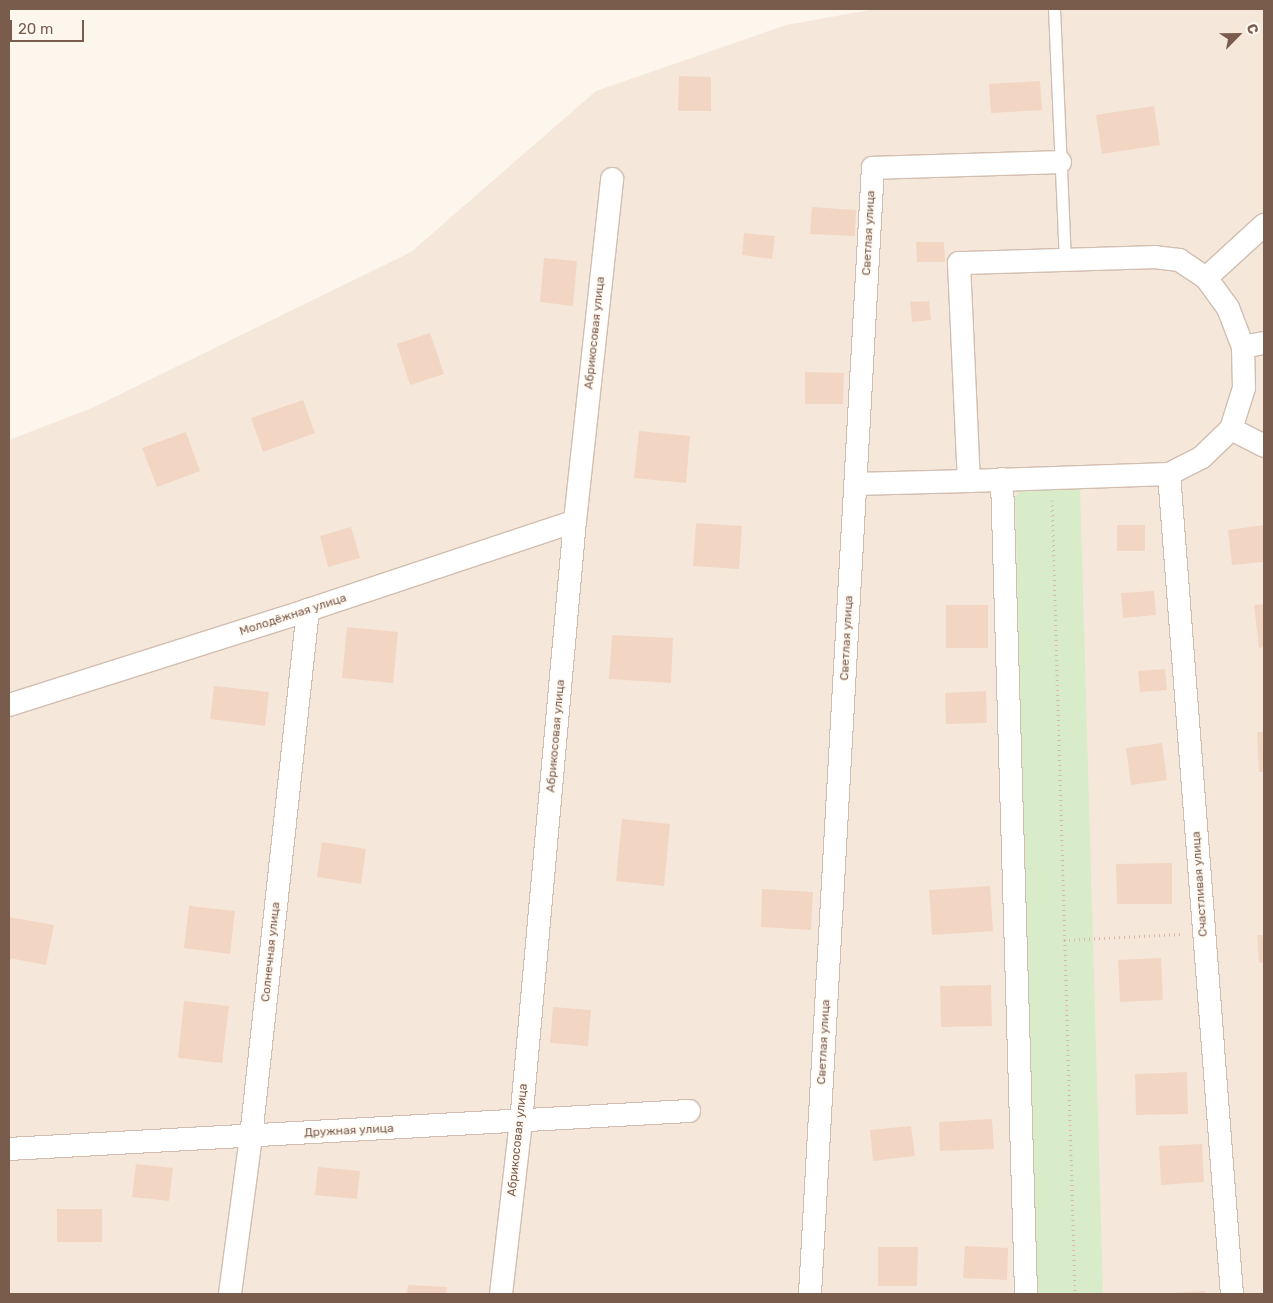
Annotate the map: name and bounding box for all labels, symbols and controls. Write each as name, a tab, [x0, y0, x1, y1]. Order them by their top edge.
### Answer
scale bar	[12, 10, 86, 42]
north arrow	[1213, 10, 1263, 60]
text: 20 m	[18, 20, 53, 38]
text: С	[1243, 21, 1262, 37]
street label: Светлая улица	[860, 190, 878, 276]
street label: Абрикосовая улица	[582, 276, 608, 390]
street label: Молодёжная улица	[238, 591, 348, 639]
street label: Светлая улица	[838, 595, 856, 681]
street label: Абрикосовая улица	[544, 679, 568, 793]
street label: Счастливая улица	[1189, 831, 1211, 937]
street label: Солнечная улица	[259, 901, 283, 1003]
street label: Светлая улица	[815, 999, 833, 1085]
street label: Абрикосовая улица	[505, 1083, 531, 1197]
street label: Дружная улица	[304, 1121, 394, 1141]

